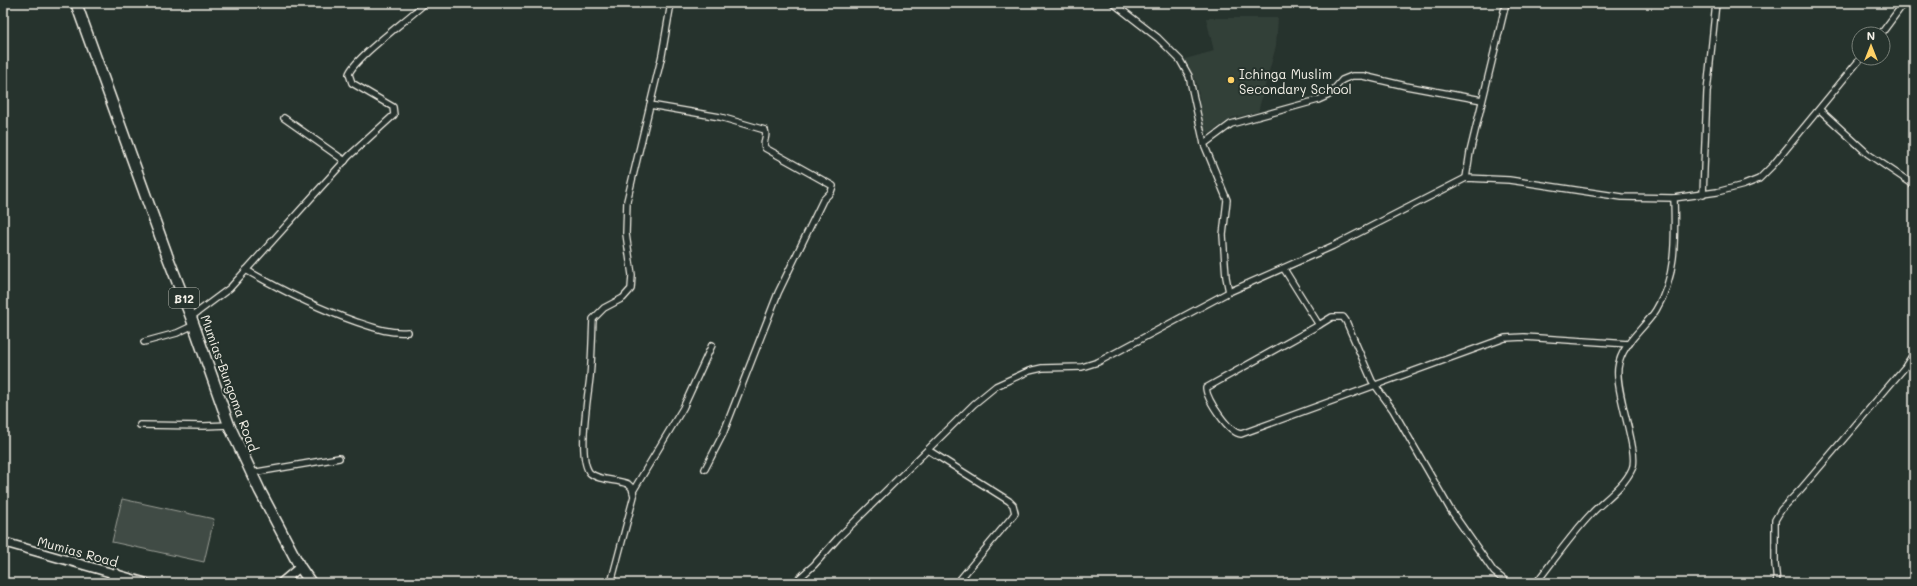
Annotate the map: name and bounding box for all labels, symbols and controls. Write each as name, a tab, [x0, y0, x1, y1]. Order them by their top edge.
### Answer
north arrow	[1851, 26, 1891, 66]
text: N	[1867, 28, 1875, 43]
place label: Ichinga Muslim Secondary School	[1239, 65, 1352, 97]
marker: Ichinga Muslim Secondary School	[1226, 75, 1236, 85]
road number: B12	[169, 288, 199, 308]
street label: Mumias-Bungoma Road	[197, 312, 263, 454]
street label: Mumias Road	[36, 532, 120, 570]

